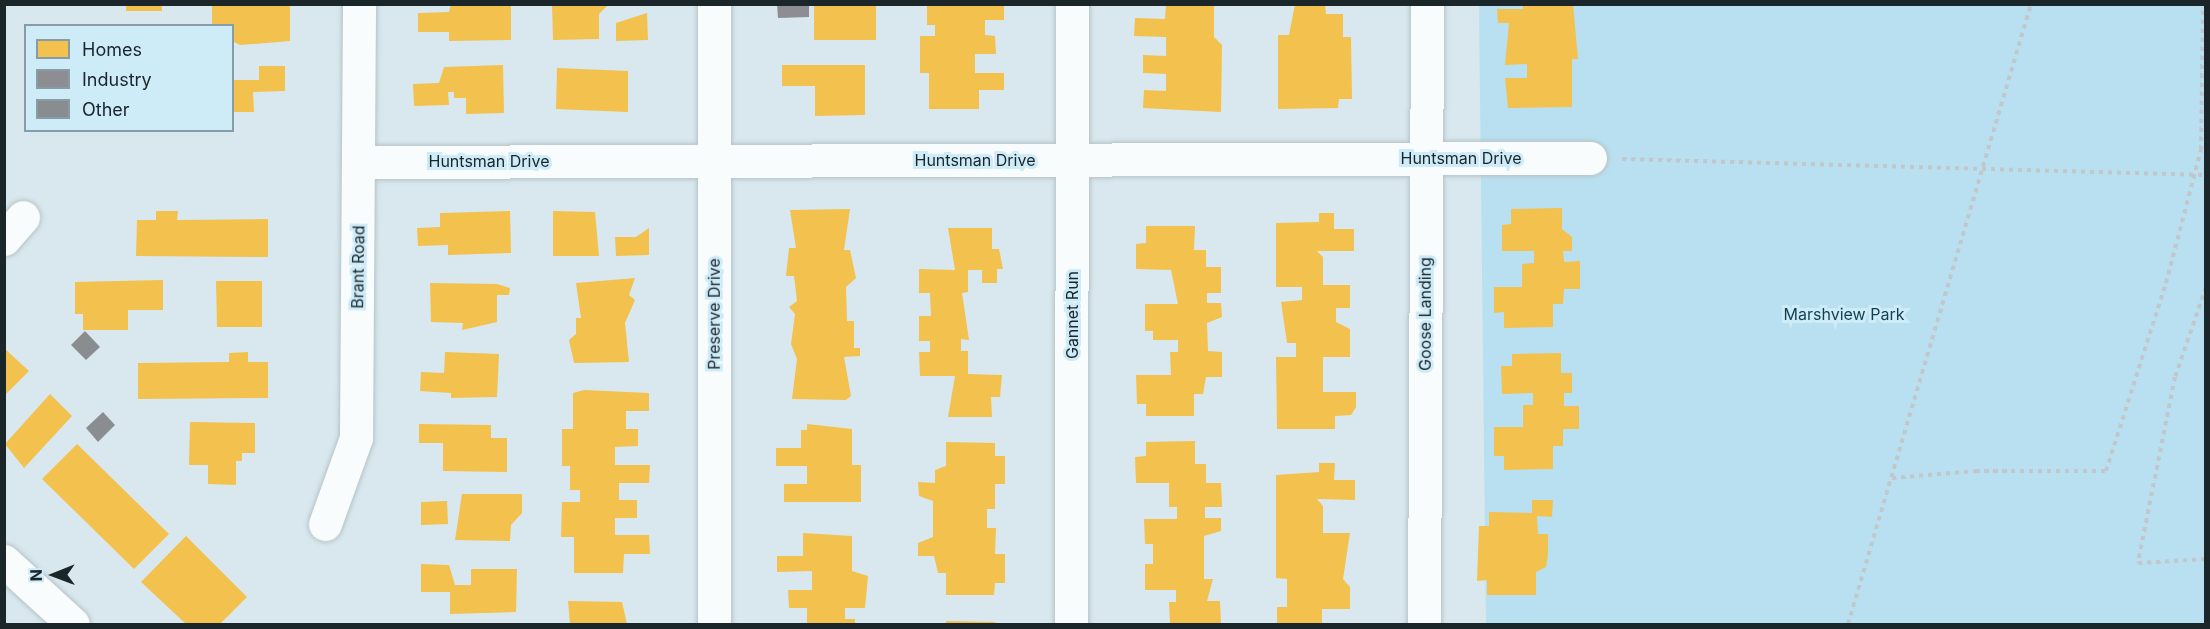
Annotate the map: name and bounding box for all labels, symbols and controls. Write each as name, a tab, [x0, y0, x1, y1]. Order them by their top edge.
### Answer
legend	[24, 24, 234, 132]
text: Homes	[82, 39, 142, 60]
text: Industry	[82, 69, 152, 90]
text: Other	[82, 99, 130, 120]
street label: Huntsman Drive	[1401, 148, 1521, 168]
street label: Huntsman Drive	[915, 150, 1035, 170]
street label: Huntsman Drive	[429, 151, 549, 171]
street label: Brant Road	[348, 225, 368, 309]
street label: Goose Landing	[1415, 257, 1435, 371]
street label: Preserve Drive	[704, 258, 724, 370]
street label: Gannet Run	[1062, 271, 1082, 359]
park label: Marshview Park	[1784, 304, 1904, 324]
north arrow	[24, 545, 84, 605]
text: N	[26, 569, 46, 582]

